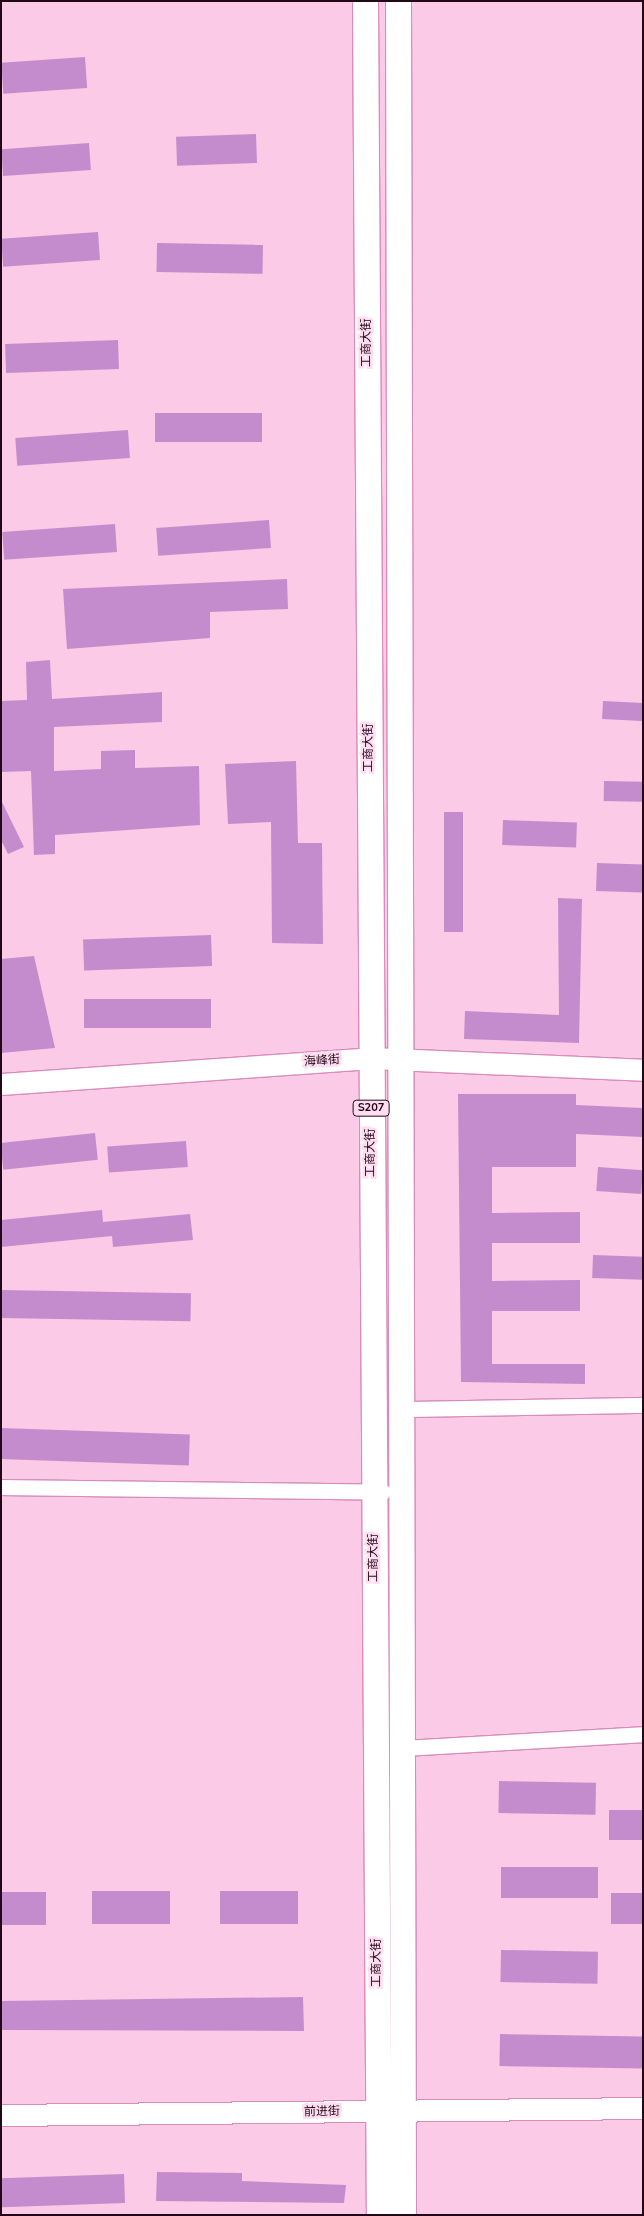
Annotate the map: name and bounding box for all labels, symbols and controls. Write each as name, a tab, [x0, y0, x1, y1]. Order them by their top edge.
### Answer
street label: 工商大街	[360, 319, 374, 367]
street label: 工商大街	[362, 724, 376, 772]
street label: 海峰街	[304, 1053, 340, 1069]
road number: S207	[352, 1100, 390, 1116]
street label: 工商大街	[364, 1129, 378, 1177]
street label: 工商大街	[367, 1534, 381, 1582]
street label: 工商大街	[370, 1939, 384, 1987]
street label: 前进街	[304, 2104, 340, 2120]

